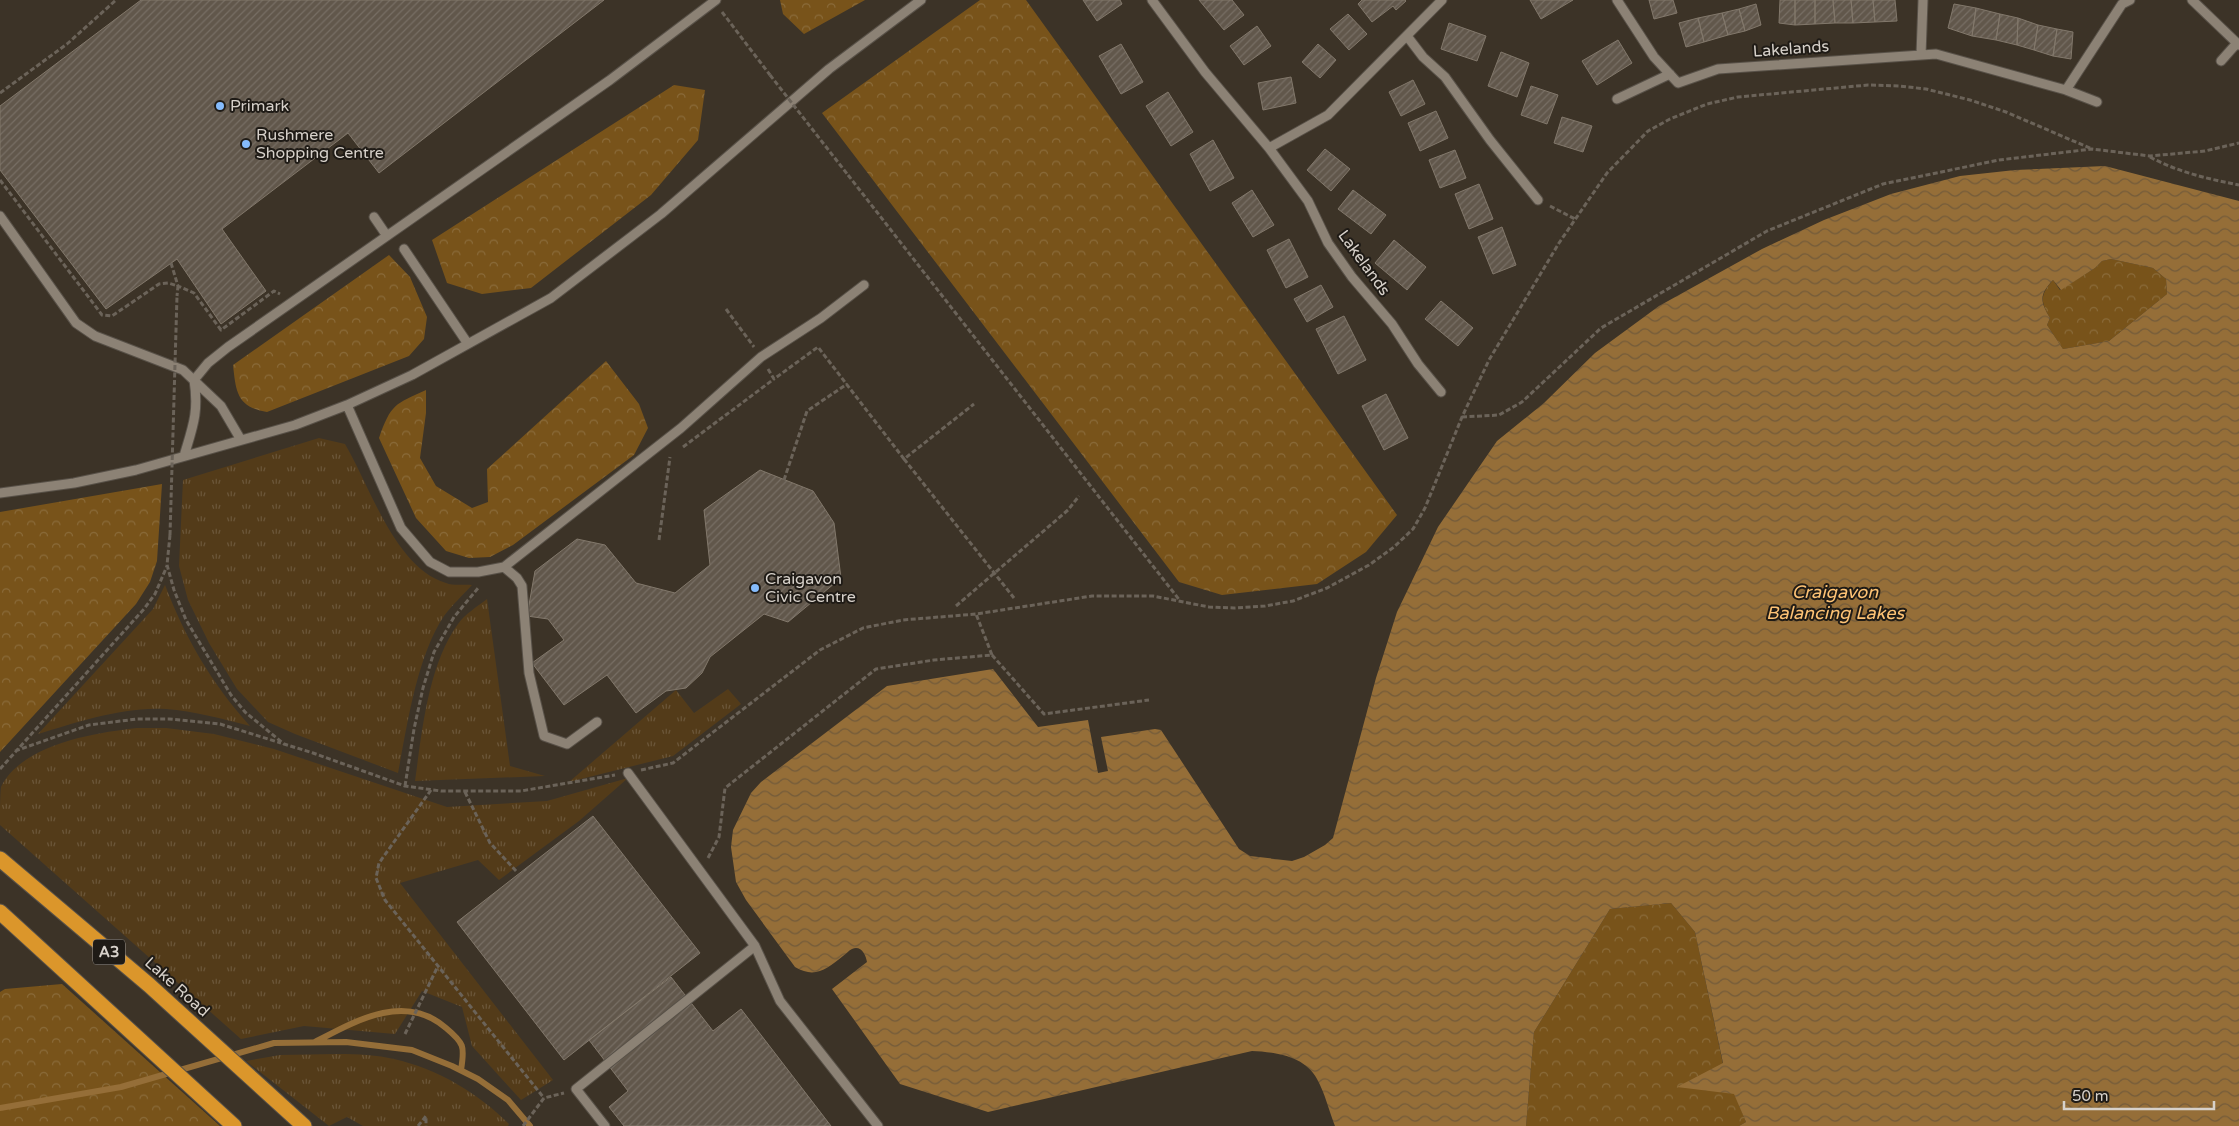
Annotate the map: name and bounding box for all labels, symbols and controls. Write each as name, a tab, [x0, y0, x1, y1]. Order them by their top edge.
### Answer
street label: Lakelands	[1752, 36, 1830, 62]
place label: Primark	[230, 96, 290, 116]
marker: Primark	[214, 100, 226, 112]
place label: Rushmere Shopping Centre	[256, 125, 384, 163]
marker: Rushmere Shopping Centre	[240, 138, 252, 150]
street label: Lakelands	[1333, 226, 1395, 300]
place label: Craigavon Civic Centre	[765, 569, 856, 607]
water label: Craigavon Balancing Lakes	[1766, 581, 1905, 624]
marker: Craigavon Civic Centre	[749, 582, 761, 594]
road number: A3	[93, 940, 125, 964]
street label: Lake Road	[141, 953, 213, 1021]
scale bar	[2064, 1078, 2214, 1110]
text: 50 m	[2072, 1087, 2109, 1105]

